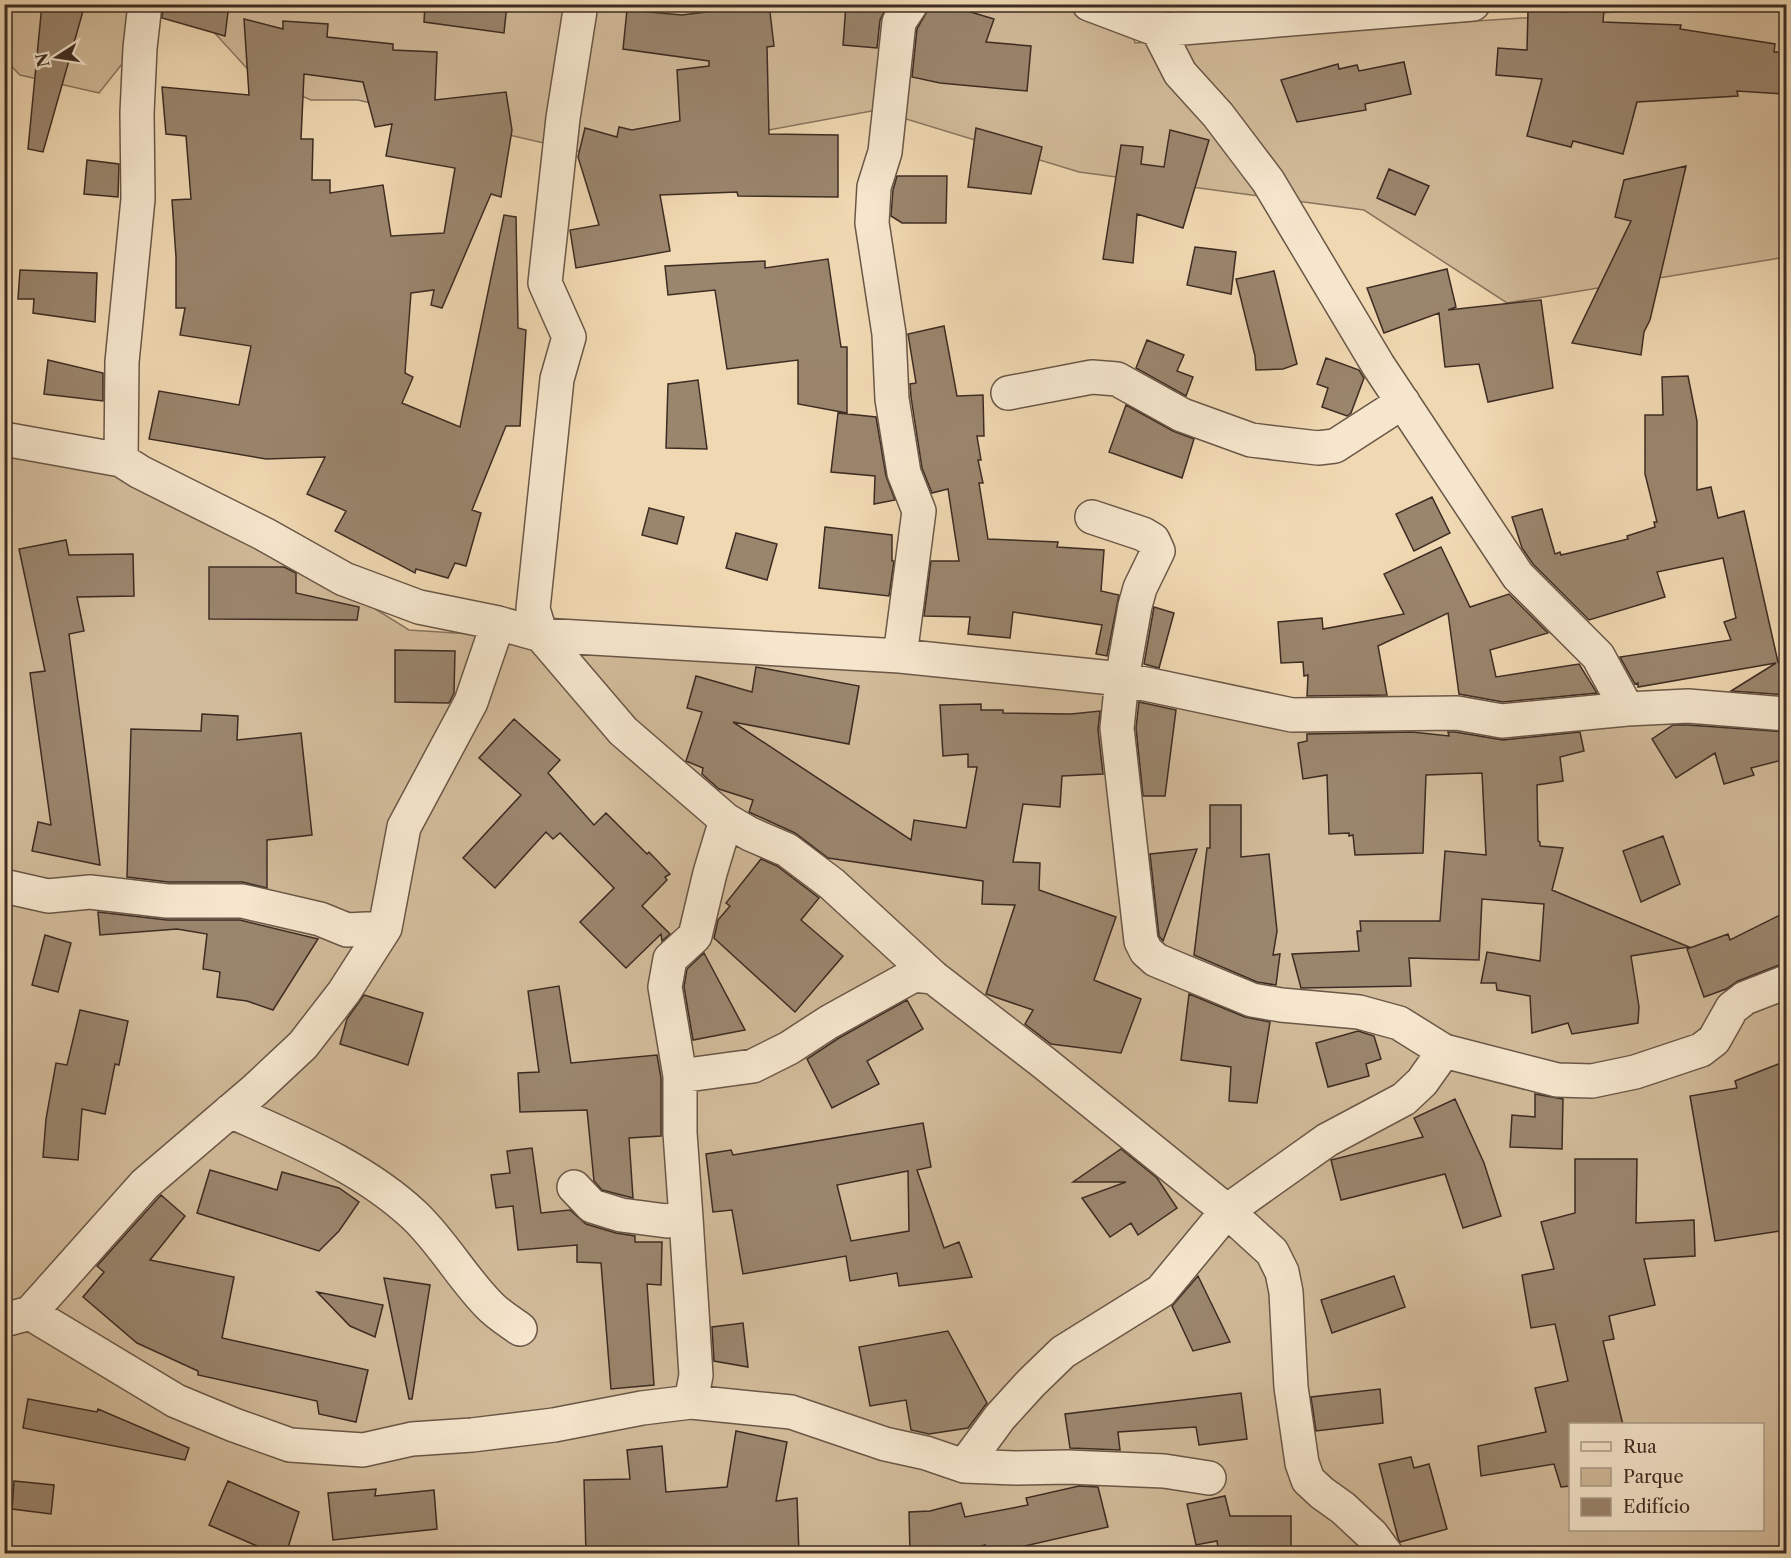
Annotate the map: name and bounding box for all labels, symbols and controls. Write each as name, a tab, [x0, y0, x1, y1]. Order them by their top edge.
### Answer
north arrow	[27, 27, 87, 87]
text: N	[31, 51, 54, 69]
legend	[1569, 1423, 1764, 1531]
text: Rua	[1623, 1436, 1657, 1458]
text: Parque	[1623, 1466, 1684, 1488]
text: Edifício	[1623, 1496, 1690, 1518]

